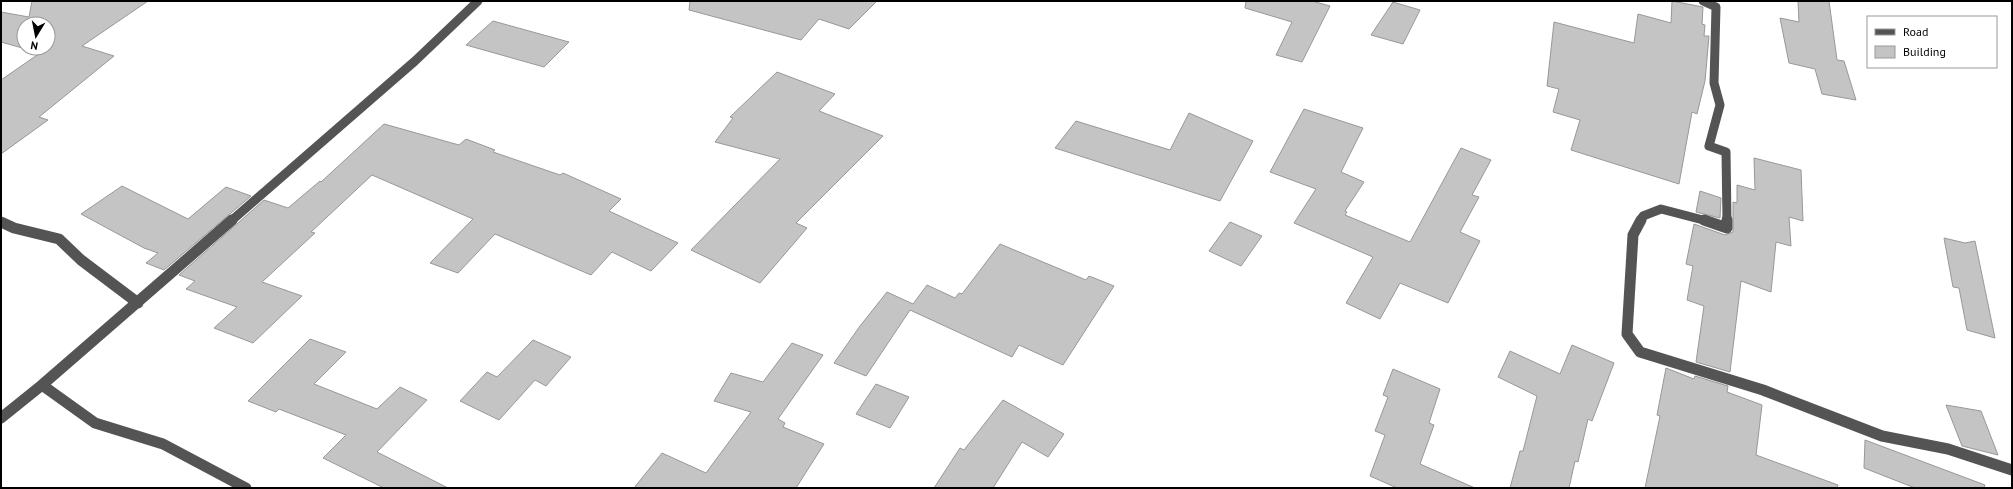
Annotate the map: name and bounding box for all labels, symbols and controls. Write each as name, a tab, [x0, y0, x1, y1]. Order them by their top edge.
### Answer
north arrow	[16, 16, 56, 56]
legend	[1867, 16, 1997, 68]
text: Road	[1903, 24, 1928, 39]
text: N	[29, 38, 39, 53]
text: Building	[1903, 44, 1946, 59]

